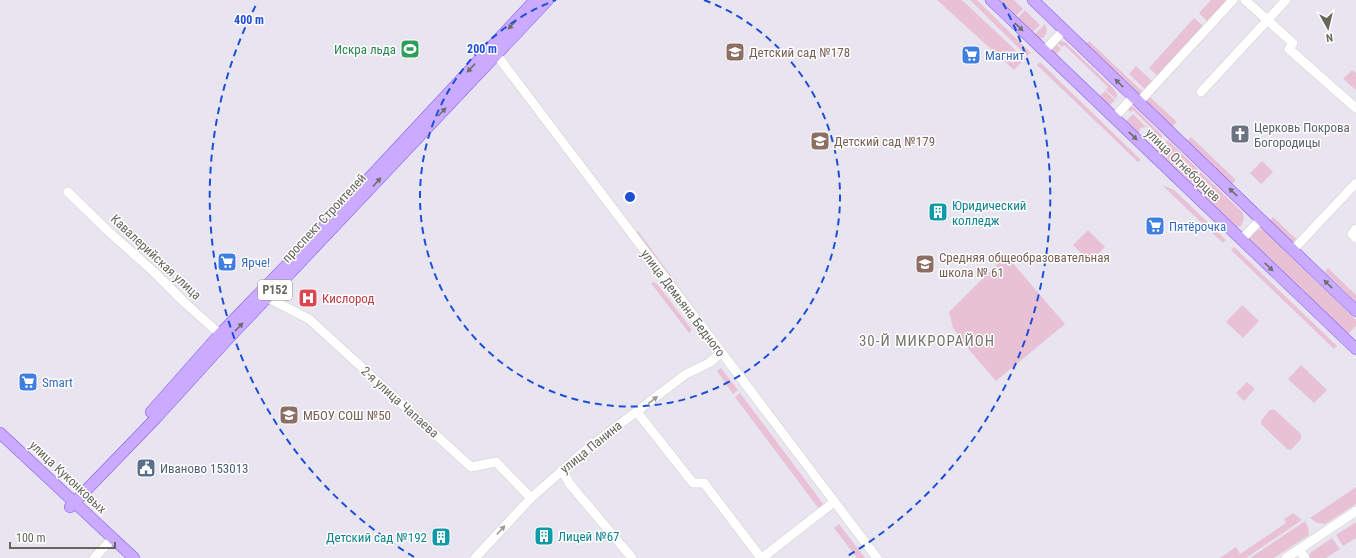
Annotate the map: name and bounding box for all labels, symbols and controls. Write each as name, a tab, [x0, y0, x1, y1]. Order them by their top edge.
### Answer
north arrow	[1308, 8, 1348, 48]
text: 400 m	[234, 13, 264, 27]
one-way arrow	[507, 20, 516, 30]
one-way arrow	[1014, 22, 1024, 32]
text: N	[1325, 31, 1334, 44]
sports icon: Искра льда	[399, 38, 421, 60]
school or university icon: Детский сад №178	[724, 41, 746, 63]
place label: Искра льда	[334, 42, 396, 57]
text: 200 m	[467, 42, 497, 56]
supermarket icon: Магнит	[960, 44, 982, 66]
place label: Детский сад №178	[749, 45, 850, 60]
place label: Магнит	[985, 48, 1025, 63]
one-way arrow	[467, 63, 476, 73]
one-way arrow	[1114, 78, 1124, 88]
one-way arrow	[437, 107, 447, 117]
place label: Церковь Покрова Богородицы	[1254, 120, 1350, 150]
church icon: Церковь Покрова Богородицы	[1229, 123, 1251, 145]
street label: улица Огнеборцев	[1142, 125, 1224, 205]
school or university icon: Детский сад №179	[809, 130, 831, 152]
one-way arrow	[1128, 131, 1138, 141]
place label: Детский сад №179	[834, 134, 935, 149]
street label: проспект Строителей	[279, 170, 369, 266]
one-way arrow	[372, 177, 381, 186]
one-way arrow	[1228, 188, 1238, 197]
centre of rings	[623, 190, 637, 204]
place label: Юридический колледж	[952, 198, 1026, 228]
building icon: Юридический колледж	[927, 201, 949, 223]
street label: Кавалерийская улица	[108, 211, 204, 303]
supermarket icon: Пятёрочка	[1144, 215, 1166, 237]
place label: Пятёрочка	[1169, 219, 1226, 234]
street label: улица Демьяна Бедного	[638, 246, 728, 360]
place label: Средняя общеобразовательная школа № 61	[939, 250, 1110, 280]
supermarket icon: Ярче!	[216, 251, 238, 273]
school or university icon: Средняя общеобразовательная школа № 61	[914, 253, 936, 275]
place label: Ярче!	[241, 255, 270, 270]
one-way arrow	[1264, 262, 1274, 272]
one-way arrow	[1323, 279, 1333, 289]
road number: Р152	[258, 280, 292, 300]
hospital icon: Кислород	[297, 287, 319, 309]
place label: Кислород	[322, 291, 374, 306]
one-way arrow	[235, 322, 244, 332]
district label: 30-Й МИКРОРАЙОН	[859, 332, 995, 350]
street label: 2-я улица Чапаева	[358, 363, 442, 441]
supermarket icon: Smart	[17, 371, 39, 393]
place label: Smart	[42, 375, 73, 390]
one-way arrow	[647, 395, 658, 404]
school or university icon: МБОУ СОШ №50	[278, 404, 300, 426]
place label: МБОУ СОШ №50	[303, 408, 391, 423]
street label: улица Панина	[557, 418, 625, 476]
street label: улица Куконковых	[26, 437, 110, 517]
public building icon: Иваново 153013	[135, 457, 157, 479]
place label: Иваново 153013	[160, 461, 249, 476]
scale bar	[10, 524, 115, 550]
one-way arrow	[497, 524, 506, 535]
building icon: Лицей №67	[533, 525, 555, 547]
building icon: Детский сад №192	[430, 526, 452, 548]
place label: Лицей №67	[558, 529, 620, 544]
place label: Детский сад №192	[326, 530, 427, 545]
text: 100 m	[16, 531, 46, 545]

